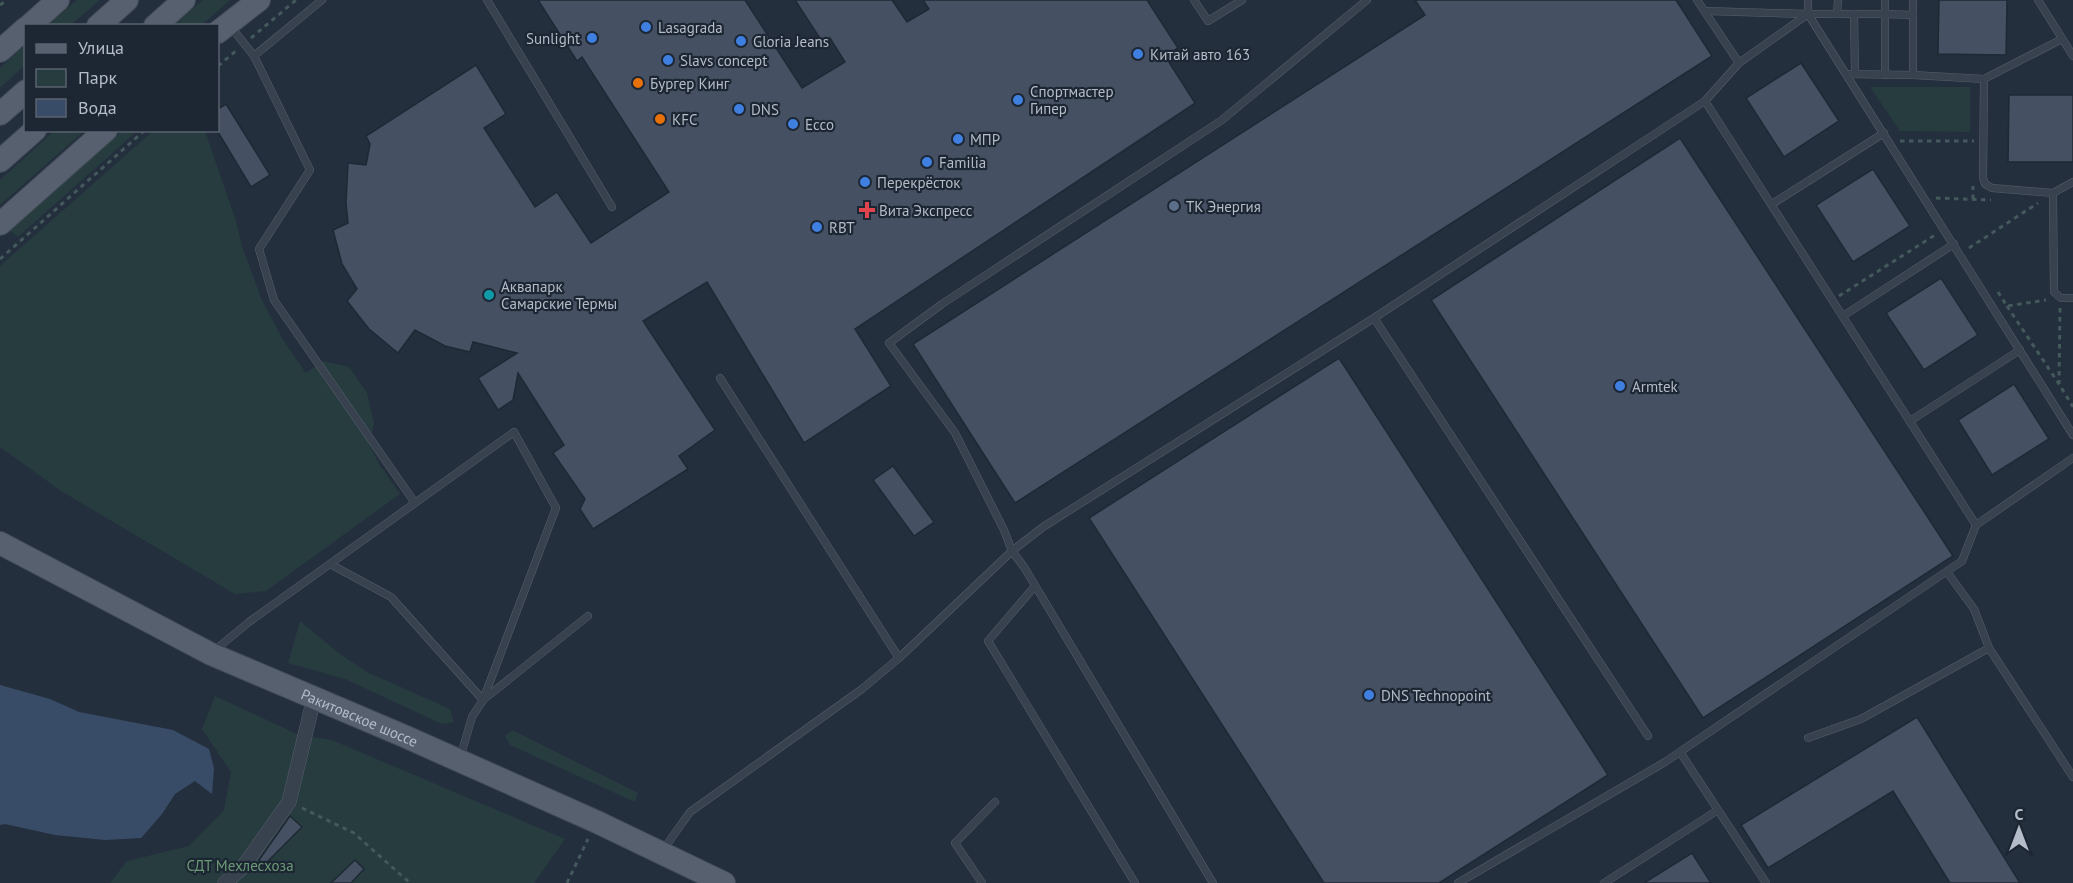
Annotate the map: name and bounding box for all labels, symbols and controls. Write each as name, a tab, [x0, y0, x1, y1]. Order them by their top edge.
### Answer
place label: Lasagrada	[658, 18, 723, 37]
marker: Lasagrada	[639, 20, 653, 34]
legend	[24, 24, 219, 132]
place label: Sunlight	[526, 29, 580, 48]
marker: Sunlight	[585, 31, 599, 45]
place label: Gloria Jeans	[753, 32, 829, 51]
marker: Gloria Jeans	[734, 34, 748, 48]
text: Улица	[78, 36, 124, 59]
place label: Китай авто 163	[1150, 45, 1250, 64]
marker: Китай авто 163	[1131, 47, 1145, 61]
place label: Slavs concept	[680, 51, 767, 70]
marker: Slavs concept	[661, 53, 675, 67]
text: Парк	[78, 66, 118, 89]
place label: Бургер Кинг	[650, 74, 730, 93]
marker: Бургер Кинг	[631, 76, 645, 90]
place label: Спортмастер Гипер	[1030, 82, 1114, 118]
marker: Спортмастер Гипер	[1011, 93, 1025, 107]
text: Вода	[78, 96, 117, 119]
place label: DNS	[751, 100, 779, 119]
marker: DNS	[732, 102, 746, 116]
place label: KFC	[672, 110, 697, 129]
marker: KFC	[653, 112, 667, 126]
place label: Ecco	[805, 115, 834, 134]
marker: Ecco	[786, 117, 800, 131]
place label: МПР	[970, 130, 1000, 149]
marker: МПР	[951, 132, 965, 146]
place label: Familia	[939, 153, 986, 172]
marker: Familia	[920, 155, 934, 169]
place label: Перекрёсток	[877, 173, 961, 192]
marker: Перекрёсток	[858, 175, 872, 189]
place label: ТК Энергия	[1186, 197, 1261, 216]
marker: ТК Энергия	[1167, 199, 1181, 213]
place label: Вита Экспресс	[879, 201, 973, 220]
marker: Вита Экспресс	[860, 203, 874, 217]
place label: RBT	[829, 218, 855, 237]
marker: RBT	[810, 220, 824, 234]
place label: Аквапарк Самарские Термы	[501, 277, 617, 313]
marker: Аквапарк Самарские Термы	[482, 288, 496, 302]
place label: Armtek	[1632, 377, 1679, 396]
marker: Armtek	[1613, 379, 1627, 393]
street label: Ракитовское шоссе	[298, 684, 421, 751]
place label: DNS Technopoint	[1381, 686, 1491, 705]
marker: DNS Technopoint	[1362, 688, 1376, 702]
north arrow	[1989, 799, 2049, 859]
text: С	[2015, 804, 2024, 824]
park label: СДТ Мехлесхоза	[186, 856, 294, 875]

